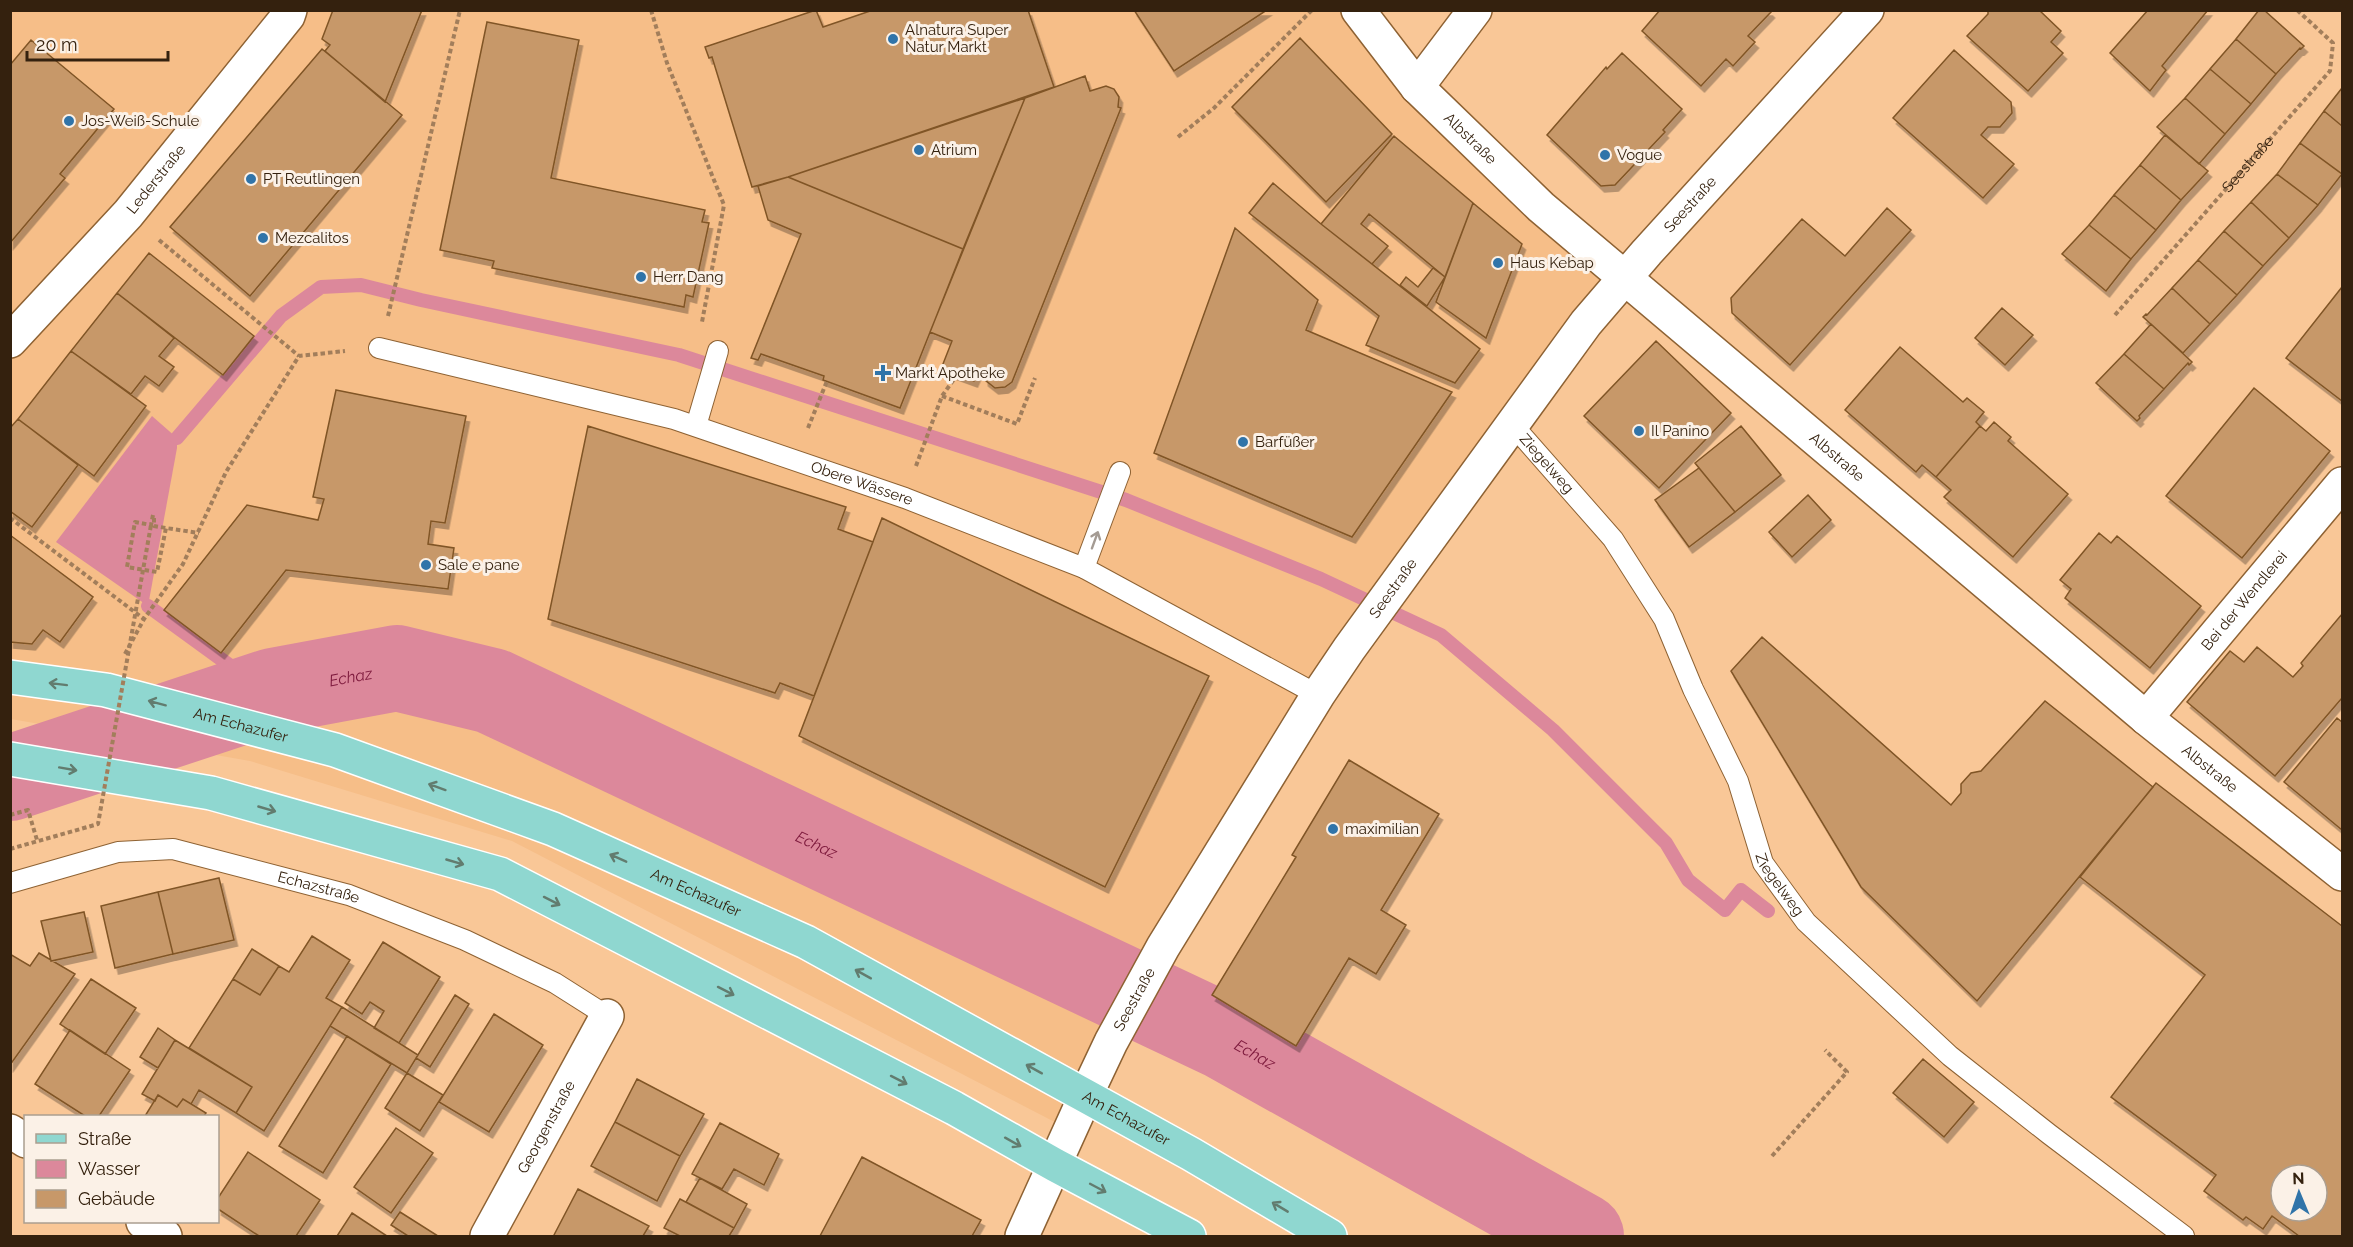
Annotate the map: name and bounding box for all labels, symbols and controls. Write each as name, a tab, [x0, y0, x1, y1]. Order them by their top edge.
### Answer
place label: Alnatura Super Natur Markt	[905, 21, 1009, 56]
scale bar	[27, 24, 168, 62]
marker: Alnatura Super Natur Markt	[886, 32, 900, 46]
text: 20 m	[36, 34, 78, 55]
street label: Albstraße	[1440, 109, 1500, 168]
place label: Jos-Weiß-Schule	[81, 112, 199, 130]
marker: Jos-Weiß-Schule	[62, 114, 76, 128]
street label: Seestraße	[2218, 132, 2278, 196]
street label: Lederstraße	[123, 141, 189, 217]
place label: Atrium	[931, 141, 977, 159]
marker: Atrium	[912, 143, 926, 157]
place label: Vogue	[1617, 146, 1662, 164]
marker: Vogue	[1598, 148, 1612, 162]
place label: PT Reutlingen	[263, 170, 360, 188]
marker: PT Reutlingen	[244, 172, 258, 186]
street label: Seestraße	[1660, 173, 1720, 236]
place label: Mezcalitos	[275, 229, 349, 247]
marker: Mezcalitos	[256, 231, 270, 245]
place label: Haus Kebap	[1510, 254, 1594, 272]
marker: Haus Kebap	[1491, 256, 1505, 270]
place label: Herr Dang	[653, 268, 724, 286]
marker: Herr Dang	[634, 270, 648, 284]
place label: Markt Apotheke	[895, 364, 1005, 382]
marker: Markt Apotheke	[876, 366, 890, 380]
place label: Il Panino	[1651, 422, 1709, 440]
marker: Il Panino	[1632, 424, 1646, 438]
street label: Albstraße	[1806, 429, 1868, 485]
street label: Ziegelweg	[1516, 430, 1578, 497]
place label: Barfüßer	[1255, 433, 1315, 451]
marker: Barfüßer	[1236, 435, 1250, 449]
street label: Obere Wässere	[808, 457, 916, 509]
one-way arrow	[1090, 531, 1101, 550]
street label: Bei der Wendlerei	[2198, 547, 2291, 654]
street label: Seestraße	[1365, 555, 1421, 622]
place label: Sale e pane	[438, 556, 520, 574]
marker: Sale e pane	[419, 558, 433, 572]
water label: Echaz	[328, 664, 374, 690]
one-way arrow	[49, 678, 68, 689]
one-way arrow	[147, 697, 166, 708]
street label: Am Echazufer	[191, 704, 290, 746]
street label: Albstraße	[2178, 741, 2241, 797]
one-way arrow	[58, 763, 78, 774]
one-way arrow	[428, 781, 447, 792]
one-way arrow	[257, 804, 276, 815]
place label: maximilian	[1345, 820, 1419, 838]
marker: maximilian	[1326, 822, 1340, 836]
water label: Echaz	[793, 827, 841, 863]
street label: Ziegelweg	[1751, 851, 1808, 920]
one-way arrow	[610, 852, 628, 864]
one-way arrow	[445, 856, 464, 868]
street label: Am Echazufer	[648, 865, 745, 921]
street label: Echazstraße	[276, 868, 362, 907]
one-way arrow	[543, 896, 561, 907]
street label: Seestraße	[1110, 964, 1159, 1034]
one-way arrow	[855, 968, 872, 980]
one-way arrow	[716, 985, 734, 997]
water label: Echaz	[1231, 1035, 1279, 1074]
one-way arrow	[1025, 1062, 1042, 1074]
one-way arrow	[890, 1074, 907, 1086]
street label: Georgenstraße	[514, 1077, 579, 1177]
street label: Am Echazufer	[1079, 1087, 1174, 1150]
legend	[24, 1115, 219, 1223]
text: Straße	[78, 1128, 132, 1149]
one-way arrow	[1004, 1136, 1021, 1148]
text: Wasser	[78, 1158, 141, 1179]
north arrow	[2269, 1163, 2329, 1223]
text: N	[2292, 1169, 2305, 1188]
one-way arrow	[1088, 1183, 1106, 1194]
text: Gebäude	[78, 1188, 155, 1209]
one-way arrow	[1272, 1200, 1289, 1212]

